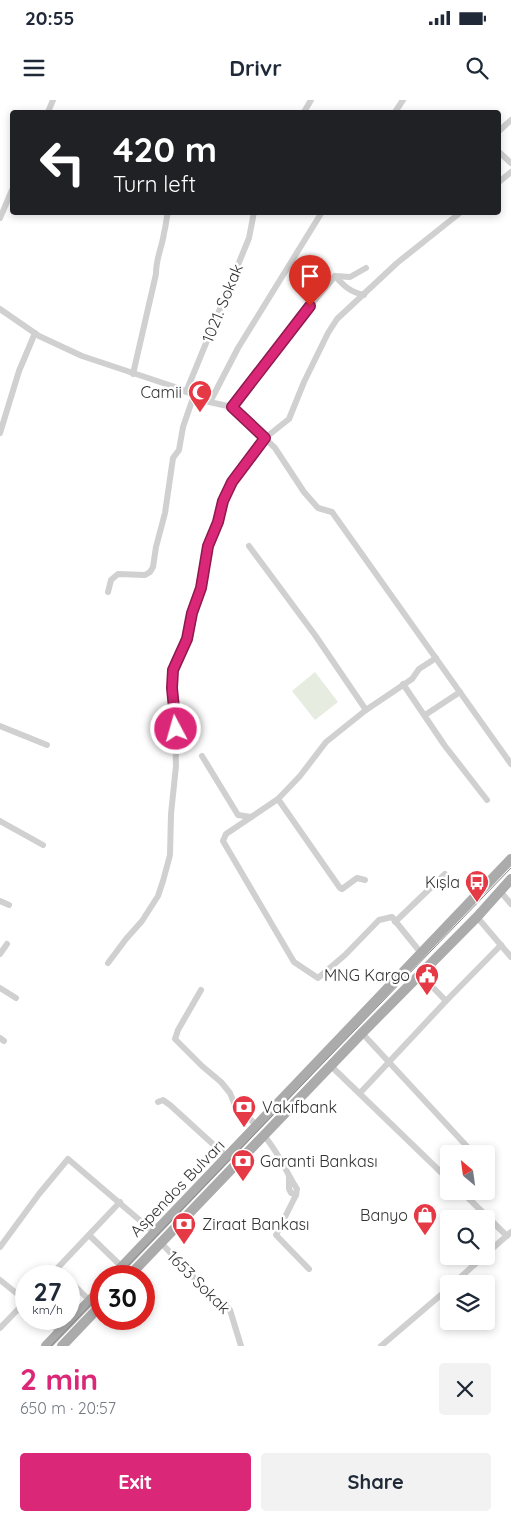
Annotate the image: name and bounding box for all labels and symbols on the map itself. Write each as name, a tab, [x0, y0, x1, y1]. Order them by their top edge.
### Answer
pin	[289, 255, 331, 306]
street label: 1021. Sokak	[197, 261, 247, 345]
mosque icon: Camii	[187, 379, 213, 413]
place label: Camii	[140, 382, 182, 402]
position arrow	[149, 702, 201, 754]
bus stop icon: Kışla	[464, 869, 490, 903]
place label: Kışla	[425, 872, 460, 892]
public building icon: MNG Kargo	[414, 962, 440, 996]
place label: MNG Kargo	[324, 965, 410, 985]
bank icon: Vakıfbank	[231, 1094, 257, 1128]
place label: Vakıfbank	[262, 1097, 337, 1117]
street label: Aspendos Bulvarı	[125, 1135, 229, 1241]
north arrow	[440, 1145, 495, 1200]
bank icon: Garanti Bankası	[230, 1148, 256, 1182]
place label: Garanti Bankası	[260, 1151, 378, 1171]
shop icon: Banyo	[412, 1202, 438, 1236]
place label: Banyo	[360, 1205, 408, 1225]
bank icon: Ziraat Bankası	[171, 1211, 197, 1245]
place label: Ziraat Bankası	[202, 1214, 310, 1234]
street label: 1653 Sokak	[163, 1246, 235, 1318]
speed limit sign: 30	[90, 1265, 155, 1330]

